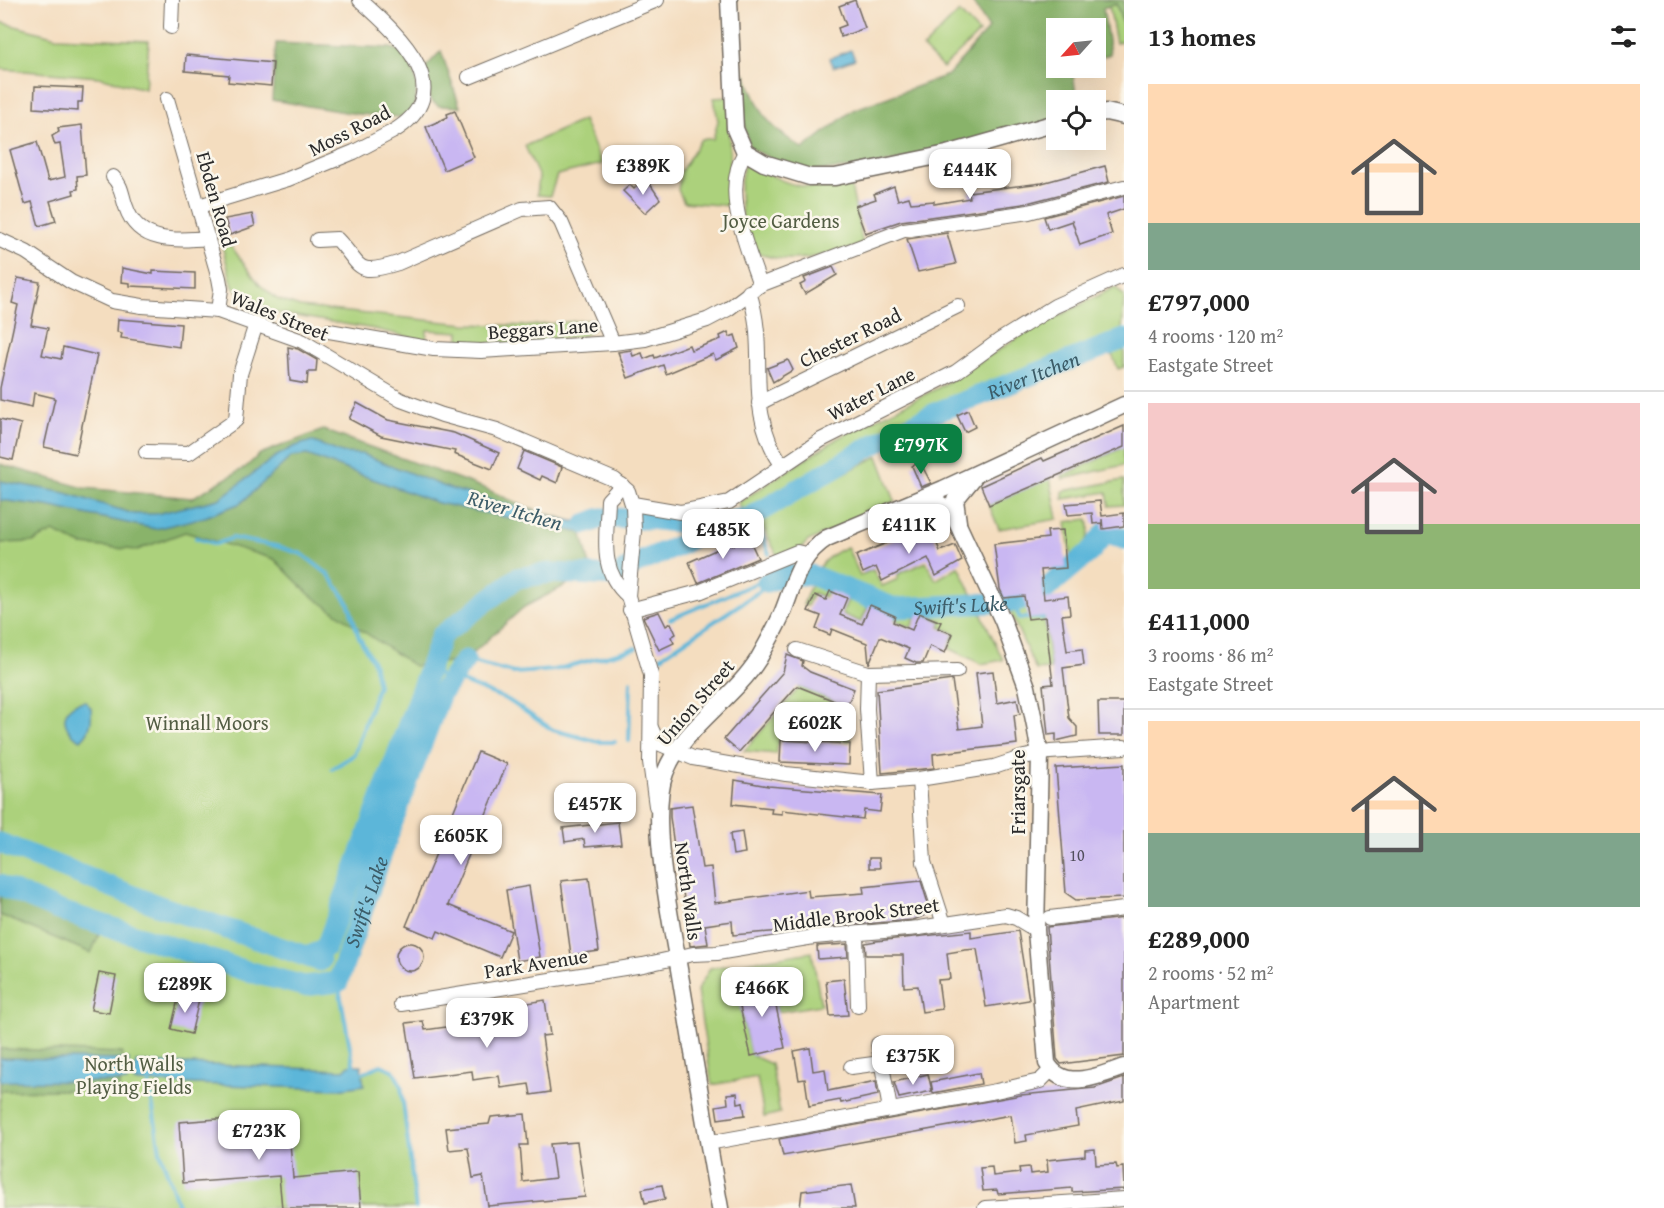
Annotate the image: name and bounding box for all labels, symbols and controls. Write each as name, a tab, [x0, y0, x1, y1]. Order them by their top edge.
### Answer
text: 13 homes	[1148, 17, 1256, 56]
north arrow	[1046, 18, 1106, 78]
map controls	[1046, 18, 1106, 150]
icon: filters	[1607, 20, 1640, 53]
button: locate	[1046, 90, 1106, 150]
street label: Moss Road	[303, 97, 395, 163]
icon: home	[1340, 123, 1448, 231]
pin: £389K	[601, 145, 685, 196]
street label: Ebden Road	[190, 148, 245, 250]
pin: £444K	[928, 149, 1012, 200]
text: £389K	[616, 150, 670, 179]
text: £444K	[943, 154, 997, 183]
park label: Joyce Gardens	[719, 206, 840, 235]
street label: Wales Street	[227, 282, 333, 348]
text: £797,000	[1148, 282, 1250, 321]
street label: Chester Road	[794, 300, 906, 374]
street label: Beggars Lane	[487, 310, 599, 346]
text: 4 rooms · 120 m²	[1148, 321, 1283, 350]
water label: River Itchen	[981, 342, 1084, 407]
text: Eastgate Street	[1148, 350, 1273, 379]
street label: Water Lane	[822, 359, 920, 427]
pin: £797K	[879, 424, 963, 475]
text: £797K	[894, 429, 948, 458]
icon: home	[1340, 442, 1448, 550]
water label: River Itchen	[463, 481, 566, 538]
pin: £411K	[867, 504, 951, 555]
pin: £485K	[681, 509, 765, 560]
text: £411K	[882, 509, 936, 538]
text: £485K	[696, 514, 750, 543]
water label: Swift's Lake	[912, 587, 1008, 623]
text: £411,000	[1148, 601, 1250, 640]
text: 3 rooms · 86 m²	[1148, 640, 1274, 669]
street label: Union Street	[649, 652, 741, 752]
text: Eastgate Street	[1148, 669, 1273, 698]
pin: £602K	[773, 702, 857, 753]
text: £602K	[788, 707, 842, 736]
park label: Winnall Moors	[145, 708, 269, 737]
street label: Friarsgate	[1003, 749, 1032, 835]
icon: home	[1340, 760, 1448, 868]
pin: £457K	[553, 783, 637, 834]
text: £457K	[568, 788, 622, 817]
pin: £605K	[419, 815, 503, 866]
text: £605K	[434, 820, 488, 849]
street label: North Walls	[668, 840, 710, 942]
house number: 10	[1069, 843, 1085, 867]
water label: Swift's Lake	[336, 852, 395, 951]
street label: Middle Brook Street	[771, 889, 941, 939]
text: £289,000	[1148, 919, 1250, 958]
street label: Park Avenue	[482, 941, 590, 985]
text: 2 rooms · 52 m²	[1148, 958, 1274, 987]
pin: £289K	[143, 963, 227, 1014]
pin: £466K	[720, 967, 804, 1018]
text: £289K	[158, 968, 212, 997]
text: £466K	[735, 972, 789, 1001]
text: Apartment	[1148, 987, 1240, 1016]
pin: £379K	[445, 998, 529, 1049]
text: £379K	[460, 1003, 514, 1032]
pin: £375K	[871, 1035, 955, 1086]
text: £375K	[886, 1040, 940, 1069]
park label: North Walls Playing Fields	[76, 1049, 192, 1101]
pin: £723K	[217, 1110, 301, 1161]
text: £723K	[232, 1115, 286, 1144]

